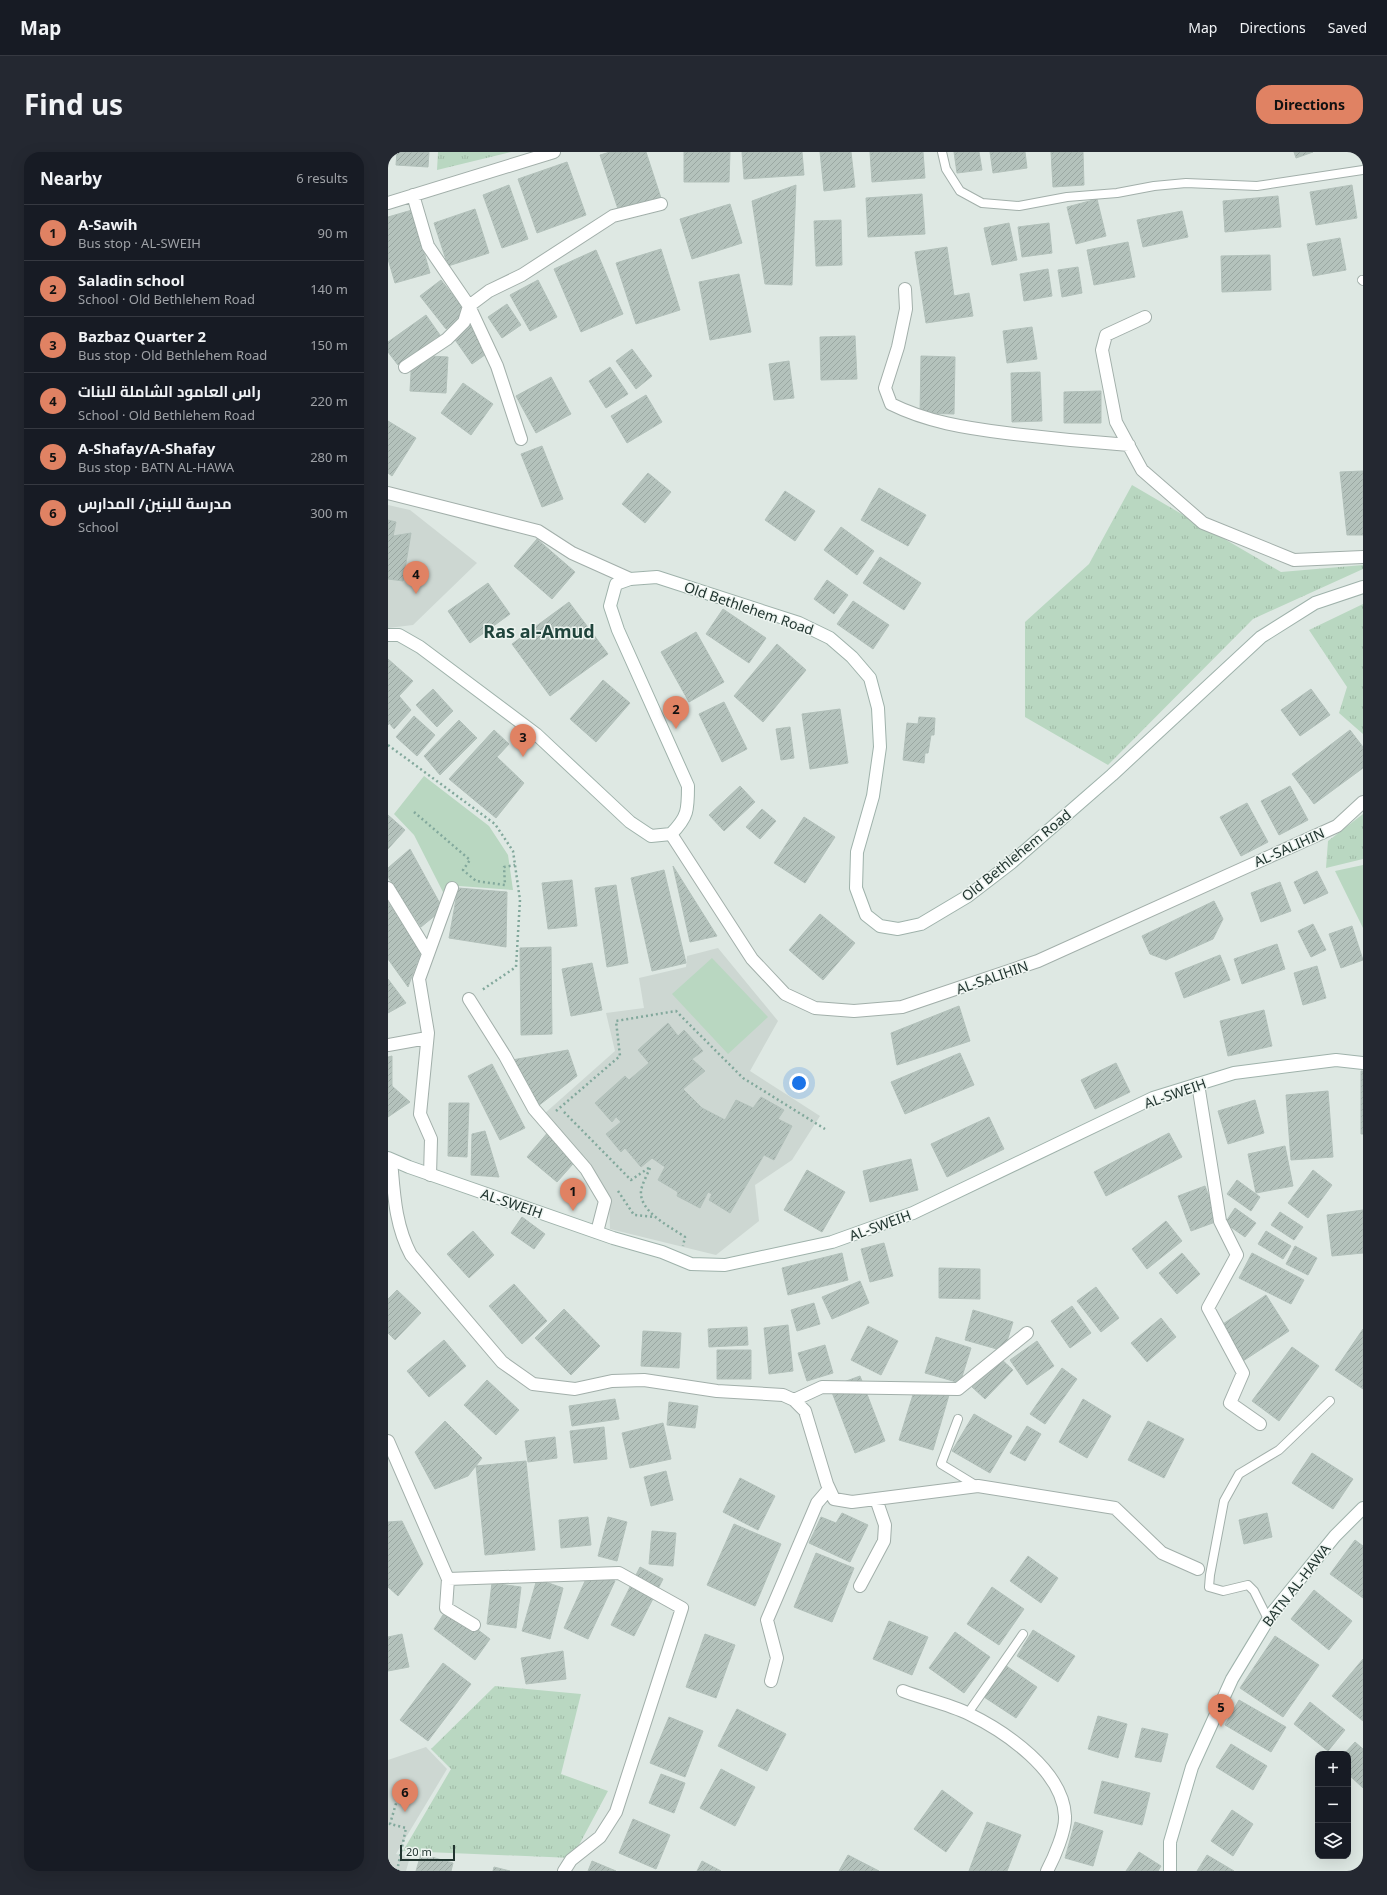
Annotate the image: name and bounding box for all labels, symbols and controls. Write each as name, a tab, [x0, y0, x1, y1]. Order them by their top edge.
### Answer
text: Map	[20, 15, 61, 41]
text: Map	[1188, 18, 1217, 37]
text: Directions	[1239, 18, 1306, 37]
text: Saved	[1328, 18, 1367, 37]
text: Find us	[24, 85, 123, 123]
button: Directions	[1256, 85, 1363, 124]
text: Nearby	[40, 167, 102, 190]
text: 6 results	[296, 169, 348, 187]
text: A-Sawih	[78, 214, 138, 234]
text: 1	[49, 224, 57, 242]
text: 90 m	[318, 224, 348, 242]
text: Bus stop · AL-SWEIH	[78, 234, 201, 252]
text: Saladin school	[78, 270, 185, 290]
text: 2	[49, 280, 57, 298]
text: 140 m	[310, 280, 348, 298]
text: School · Old Bethlehem Road	[78, 290, 255, 308]
text: Bazbaz Quarter 2	[78, 326, 206, 346]
text: 3	[49, 336, 57, 354]
text: 150 m	[310, 336, 348, 354]
text: Bus stop · Old Bethlehem Road	[78, 346, 267, 364]
text: راس العامود الشاملة للبنات	[78, 381, 261, 401]
text: 4	[49, 392, 57, 410]
text: 220 m	[310, 392, 348, 410]
text: School · Old Bethlehem Road	[78, 406, 255, 424]
text: A-Shafay/A-Shafay	[78, 438, 215, 458]
text: 5	[49, 448, 57, 466]
text: 280 m	[310, 448, 348, 466]
text: Bus stop · BATN AL-HAWA	[78, 458, 234, 476]
text: مدرسة للبنين/ المدارس	[78, 493, 232, 513]
text: 6	[49, 504, 57, 522]
text: 300 m	[310, 504, 348, 522]
text: School	[78, 518, 119, 536]
pin: 4	[403, 561, 429, 594]
street label: Old Bethlehem Road	[682, 577, 816, 639]
district label: Ras al-Amud	[483, 619, 595, 643]
pin: 2	[663, 696, 689, 729]
pin: 3	[510, 724, 536, 757]
street label: Old Bethlehem Road	[957, 805, 1075, 905]
street label: AL-SALIHIN	[1251, 823, 1327, 871]
street label: AL-SALIHIN	[953, 956, 1031, 998]
your location	[789, 1073, 809, 1093]
street label: AL-SWEIH	[1141, 1074, 1209, 1112]
pin: 1	[560, 1178, 586, 1211]
street label: AL-SWEIH	[478, 1184, 546, 1222]
street label: AL-SWEIH	[846, 1205, 914, 1245]
street label: BATN AL-HAWA	[1258, 1540, 1334, 1630]
pin: 5	[1208, 1694, 1234, 1727]
map controls	[1315, 1751, 1351, 1859]
button: +	[1315, 1751, 1351, 1787]
pin: 6	[392, 1779, 418, 1812]
button: −	[1315, 1787, 1351, 1823]
button: layers	[1315, 1823, 1351, 1859]
scale bar	[400, 1843, 455, 1862]
text: 20 m	[406, 1844, 432, 1859]

